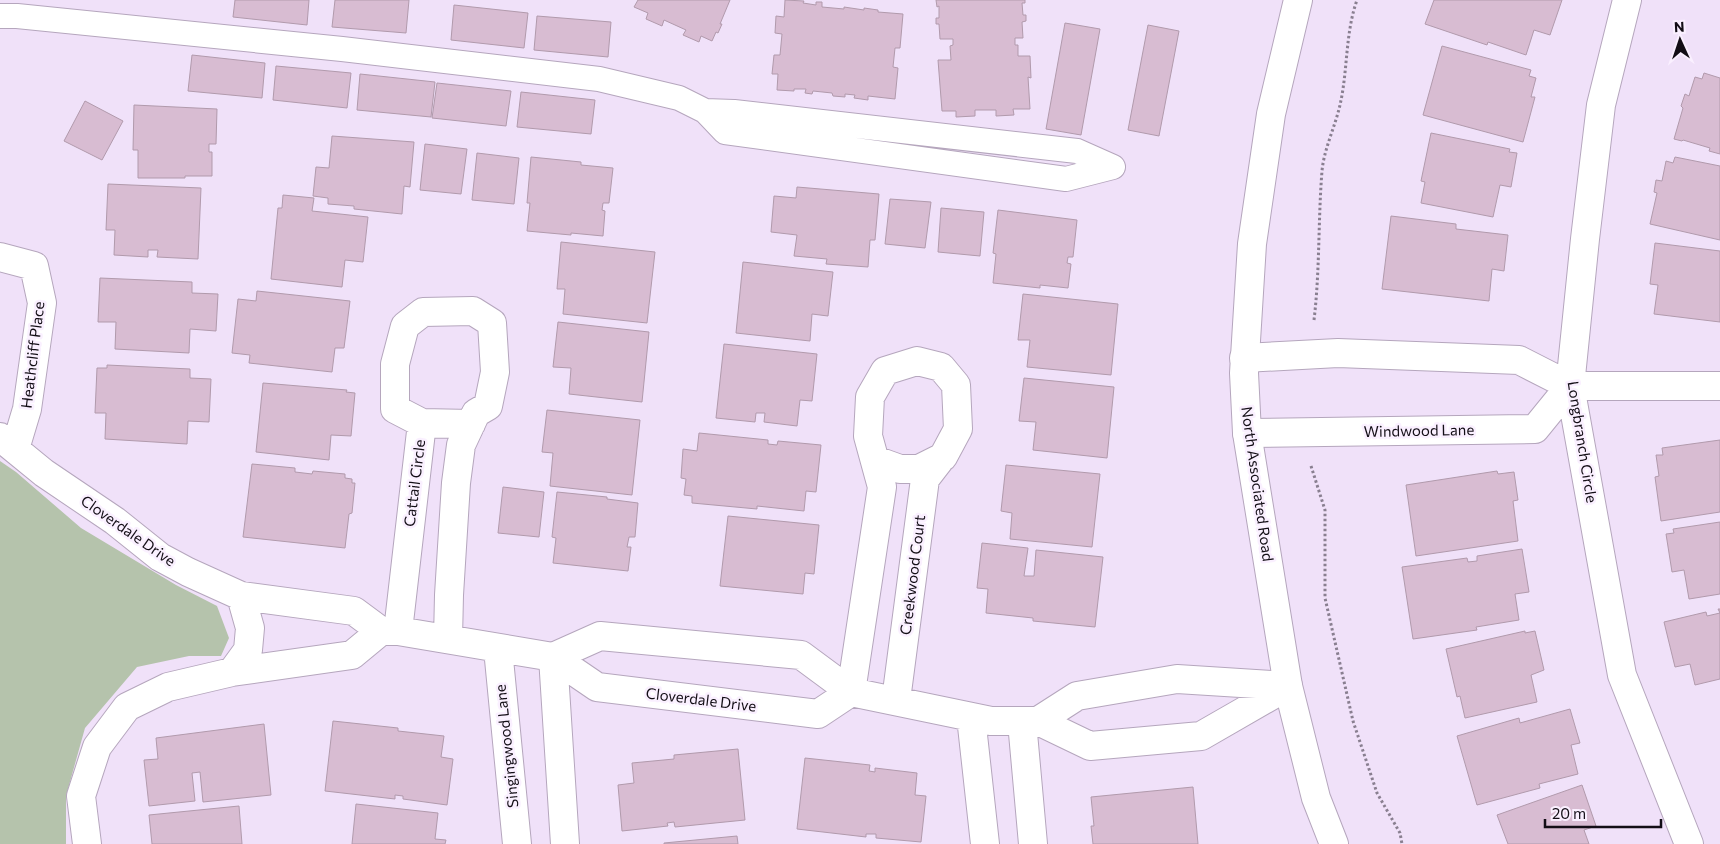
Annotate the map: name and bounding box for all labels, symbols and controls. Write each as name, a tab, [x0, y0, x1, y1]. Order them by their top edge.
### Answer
north arrow	[1655, 15, 1705, 65]
text: N	[1674, 18, 1685, 35]
street label: Heathcliff Place	[17, 300, 48, 409]
street label: Longbranch Circle	[1564, 380, 1602, 504]
street label: North Associated Road	[1238, 405, 1278, 563]
street label: Windwood Lane	[1364, 420, 1474, 440]
street label: Cattail Circle	[400, 438, 428, 528]
street label: Cloverdale Drive	[78, 491, 179, 569]
street label: Creekwood Court	[896, 514, 928, 636]
street label: Singingwood Lane	[491, 683, 521, 809]
street label: Cloverdale Drive	[645, 683, 757, 715]
scale bar	[1545, 796, 1661, 828]
text: 20 m	[1552, 804, 1586, 822]

